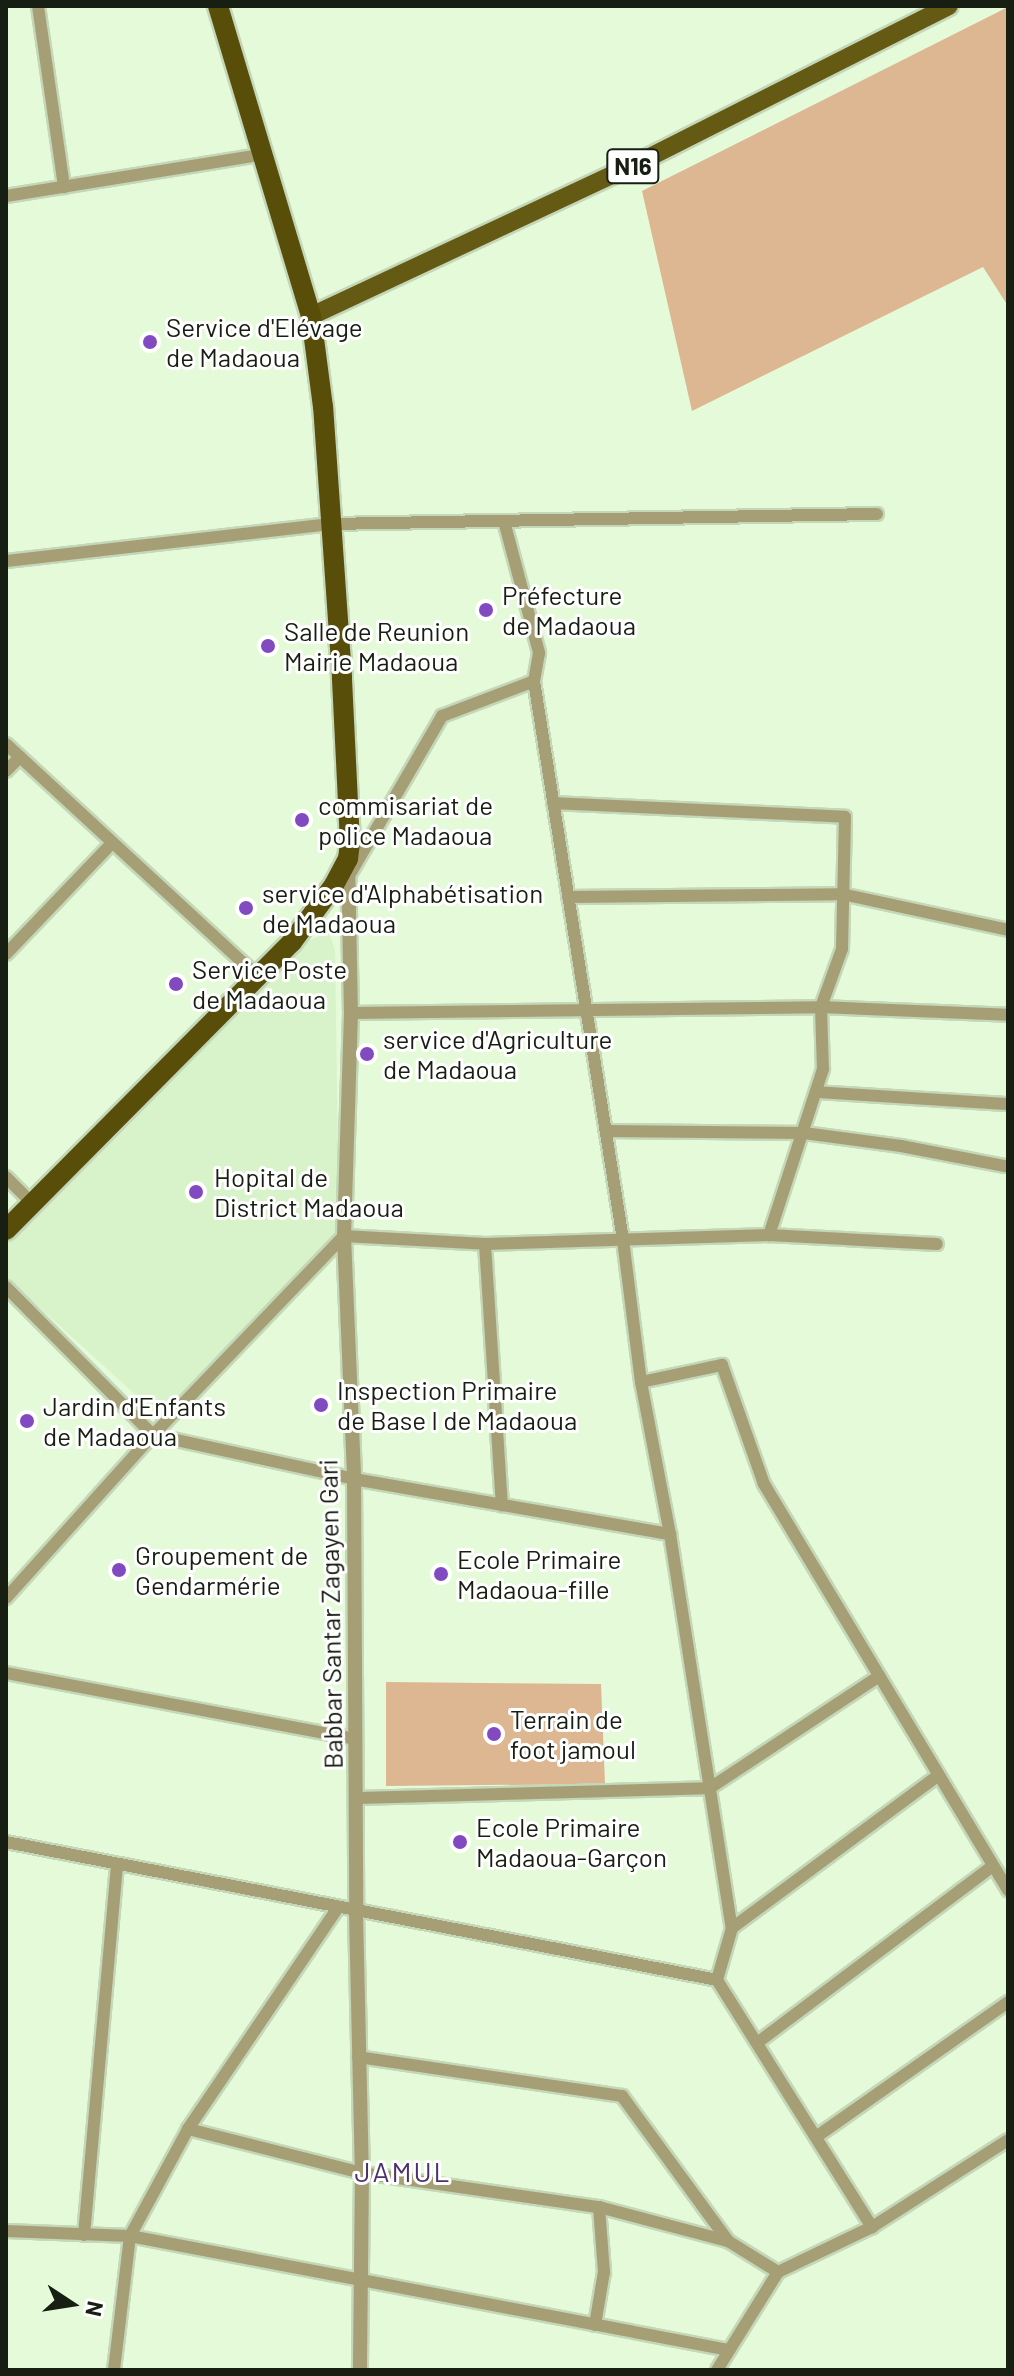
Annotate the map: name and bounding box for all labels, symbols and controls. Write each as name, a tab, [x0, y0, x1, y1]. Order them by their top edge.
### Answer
road number: N16	[605, 146, 661, 186]
place label: Service d'Elévage de Madaoua	[166, 311, 363, 372]
marker: Service d'Elévage de Madaoua	[141, 333, 159, 351]
place label: Préfecture de Madaoua	[502, 579, 636, 640]
marker: Préfecture de Madaoua	[477, 601, 495, 619]
place label: Salle de Reunion Mairie Madaoua	[284, 615, 469, 676]
marker: Salle de Reunion Mairie Madaoua	[259, 637, 277, 655]
place label: commisariat de police Madaoua	[318, 789, 493, 850]
marker: commisariat de police Madaoua	[293, 811, 311, 829]
place label: service d'Alphabétisation de Madaoua	[262, 877, 543, 938]
marker: service d'Alphabétisation de Madaoua	[237, 899, 255, 917]
place label: Service Poste de Madaoua	[192, 953, 347, 1014]
marker: Service Poste de Madaoua	[167, 975, 185, 993]
place label: service d'Agriculture de Madaoua	[383, 1023, 612, 1084]
marker: service d'Agriculture de Madaoua	[358, 1045, 376, 1063]
place label: Hopital de District Madaoua	[214, 1161, 404, 1222]
marker: Hopital de District Madaoua	[185, 1181, 207, 1203]
place label: Inspection Primaire de Base I de Madaoua	[337, 1374, 577, 1436]
place label: Jardin d'Enfants de Madaoua	[43, 1390, 226, 1452]
marker: Inspection Primaire de Base I de Madaoua	[312, 1396, 330, 1414]
marker: Jardin d'Enfants de Madaoua	[18, 1412, 36, 1430]
street label: Babbar Santar Zagayen Gari	[312, 1459, 348, 1769]
place label: Groupement de Gendarmérie	[135, 1539, 308, 1600]
place label: Ecole Primaire Madaoua-fille	[457, 1543, 621, 1604]
marker: Groupement de Gendarmérie	[110, 1561, 128, 1579]
marker: Ecole Primaire Madaoua-fille	[432, 1565, 450, 1583]
place label: Terrain de foot jamoul	[510, 1703, 636, 1764]
marker: Terrain de foot jamoul	[485, 1725, 503, 1743]
place label: Ecole Primaire Madaoua-Garçon	[476, 1811, 667, 1872]
marker: Ecole Primaire Madaoua-Garçon	[451, 1833, 469, 1851]
district label: JAMUL	[355, 2154, 451, 2188]
north arrow	[32, 2264, 112, 2344]
text: N	[81, 2299, 110, 2319]

